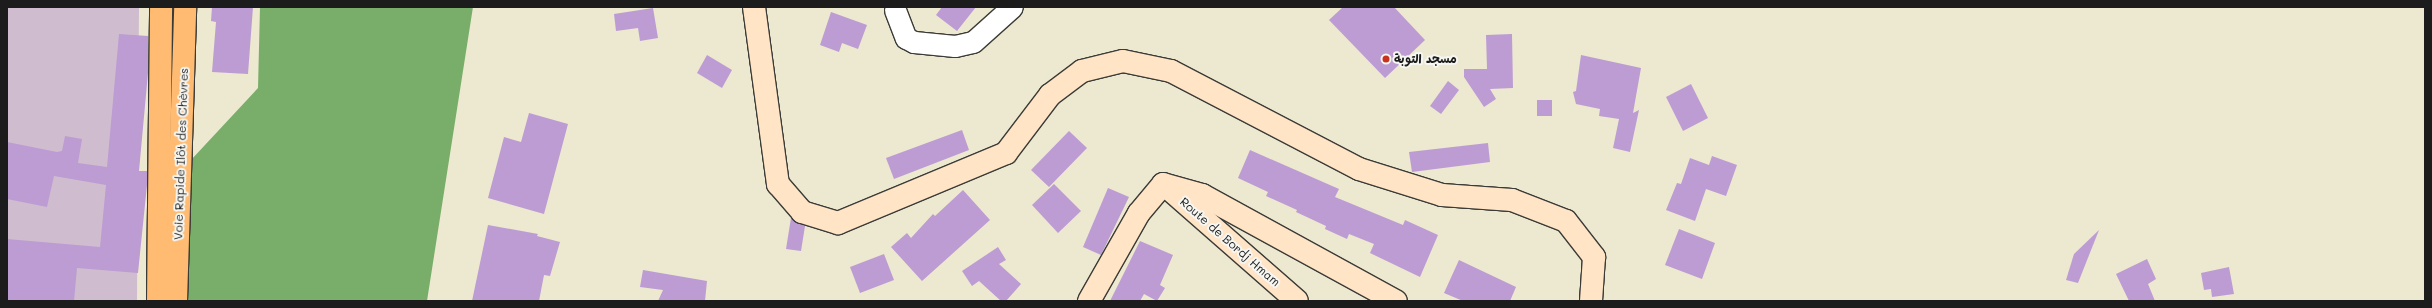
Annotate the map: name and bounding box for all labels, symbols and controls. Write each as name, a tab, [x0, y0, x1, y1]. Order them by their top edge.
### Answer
place label: مسجد التوبة	[1394, 52, 1457, 66]
marker: مسجد التوبة	[1381, 54, 1391, 64]
street label: Voie Rapide Ilôt des Chèvres	[171, 68, 191, 240]
street label: Route de Bordj Hmam	[1177, 195, 1283, 289]

